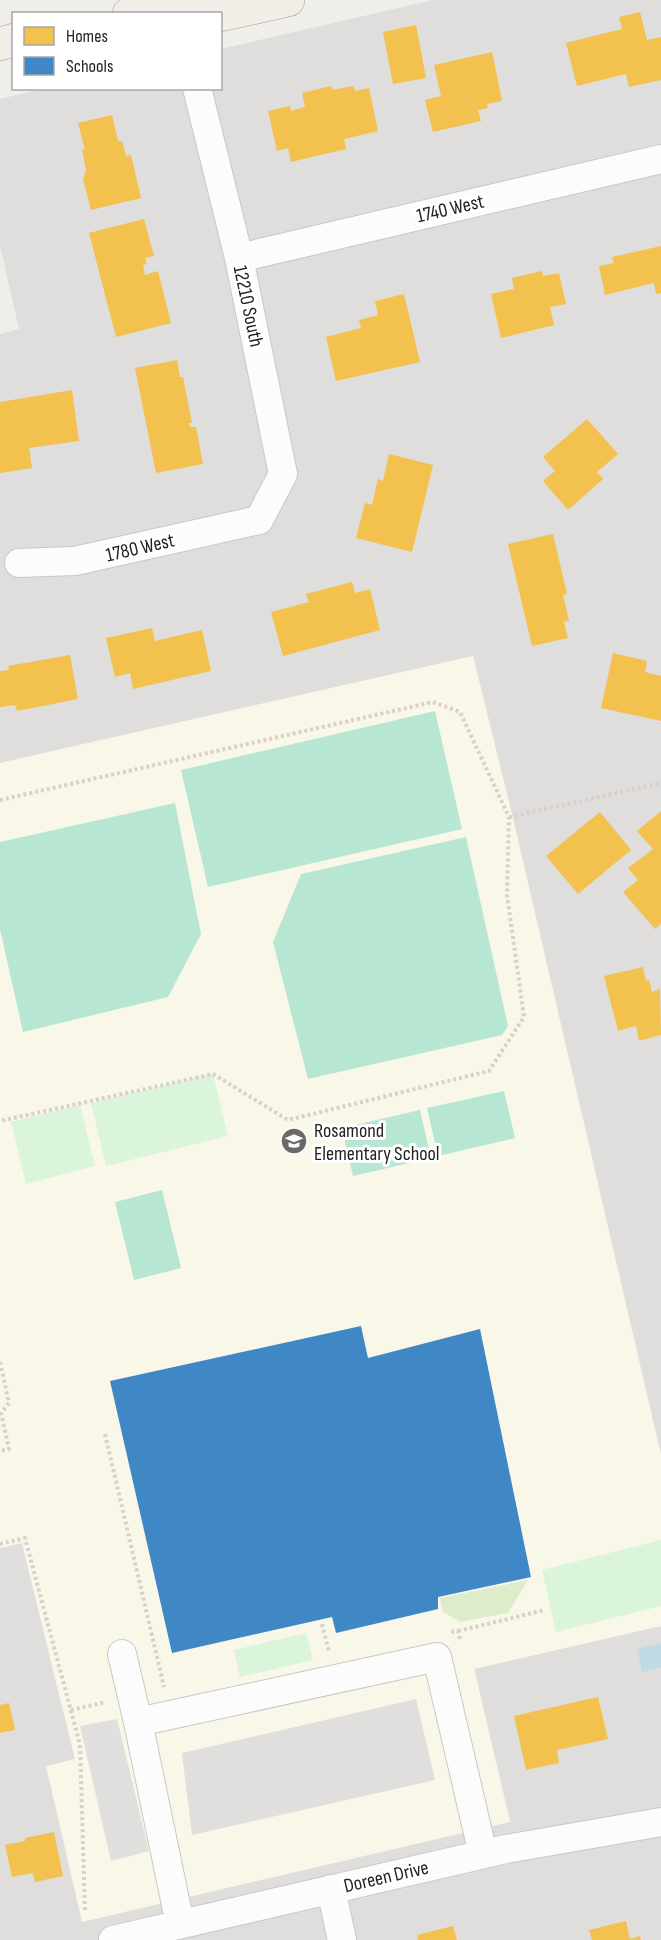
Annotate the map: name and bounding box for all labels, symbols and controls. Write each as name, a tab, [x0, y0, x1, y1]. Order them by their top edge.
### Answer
legend	[12, 12, 222, 90]
text: Homes	[66, 26, 108, 47]
text: Schools	[66, 56, 113, 77]
street label: 1740 West	[414, 190, 486, 228]
street label: 12210 South	[228, 263, 268, 349]
street label: 1780 West	[104, 528, 177, 568]
place label: Rosamond Elementary School	[314, 1119, 440, 1166]
school or university icon: Rosamond Elementary School	[279, 1126, 309, 1156]
street label: Doreen Drive	[341, 1856, 431, 1898]

